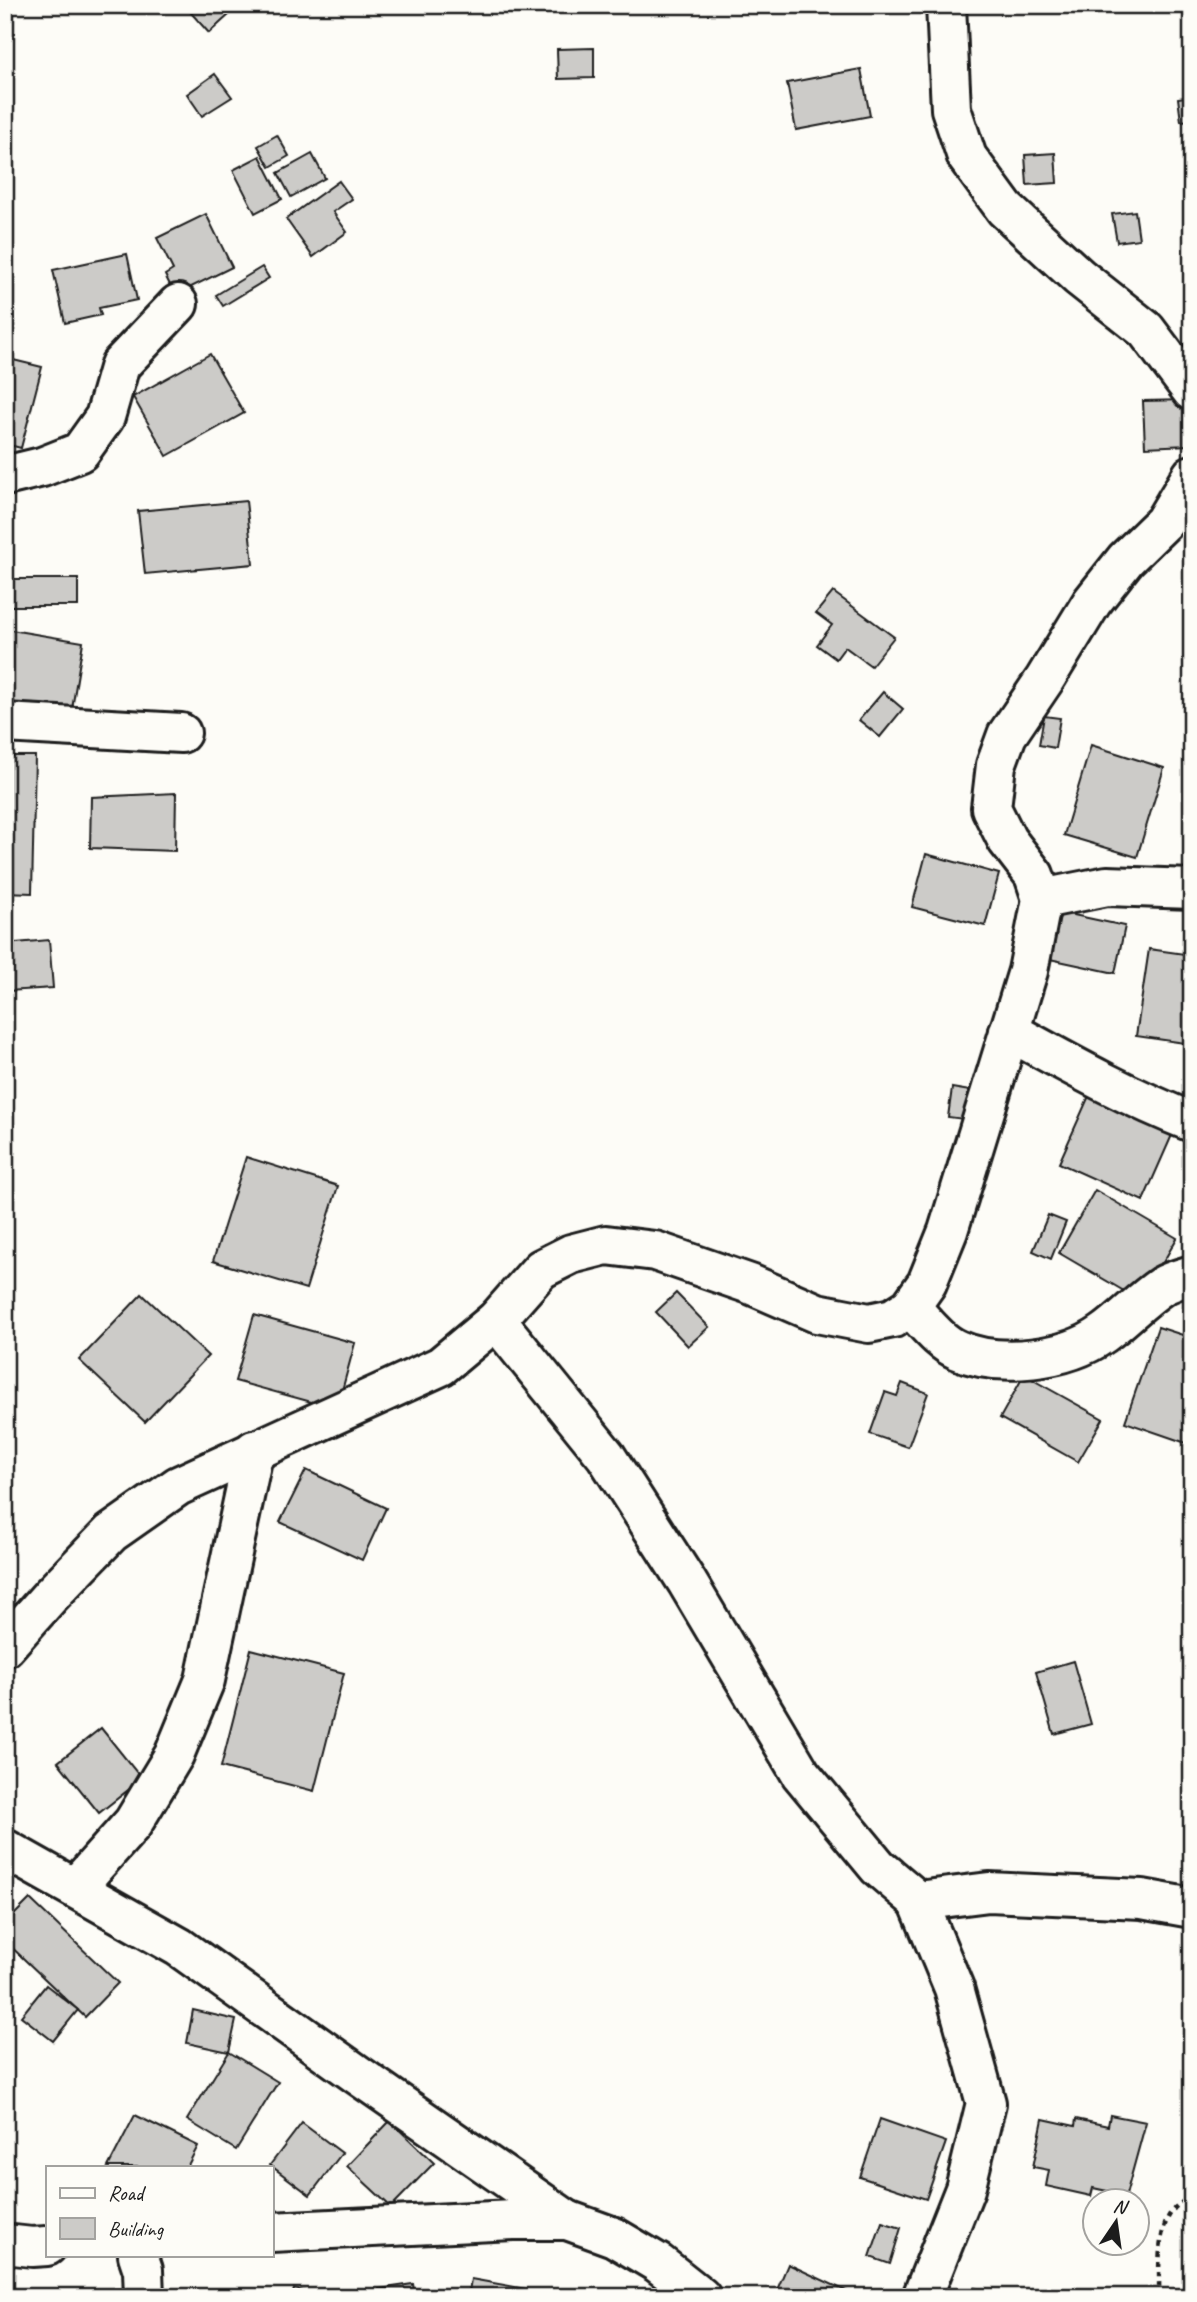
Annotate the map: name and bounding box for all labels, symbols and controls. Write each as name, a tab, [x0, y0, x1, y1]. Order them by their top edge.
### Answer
legend	[46, 2166, 273, 2256]
text: Road	[108, 2180, 147, 2206]
north arrow	[1082, 2186, 1152, 2256]
text: N	[1111, 2193, 1131, 2220]
text: Building	[108, 2216, 165, 2242]

